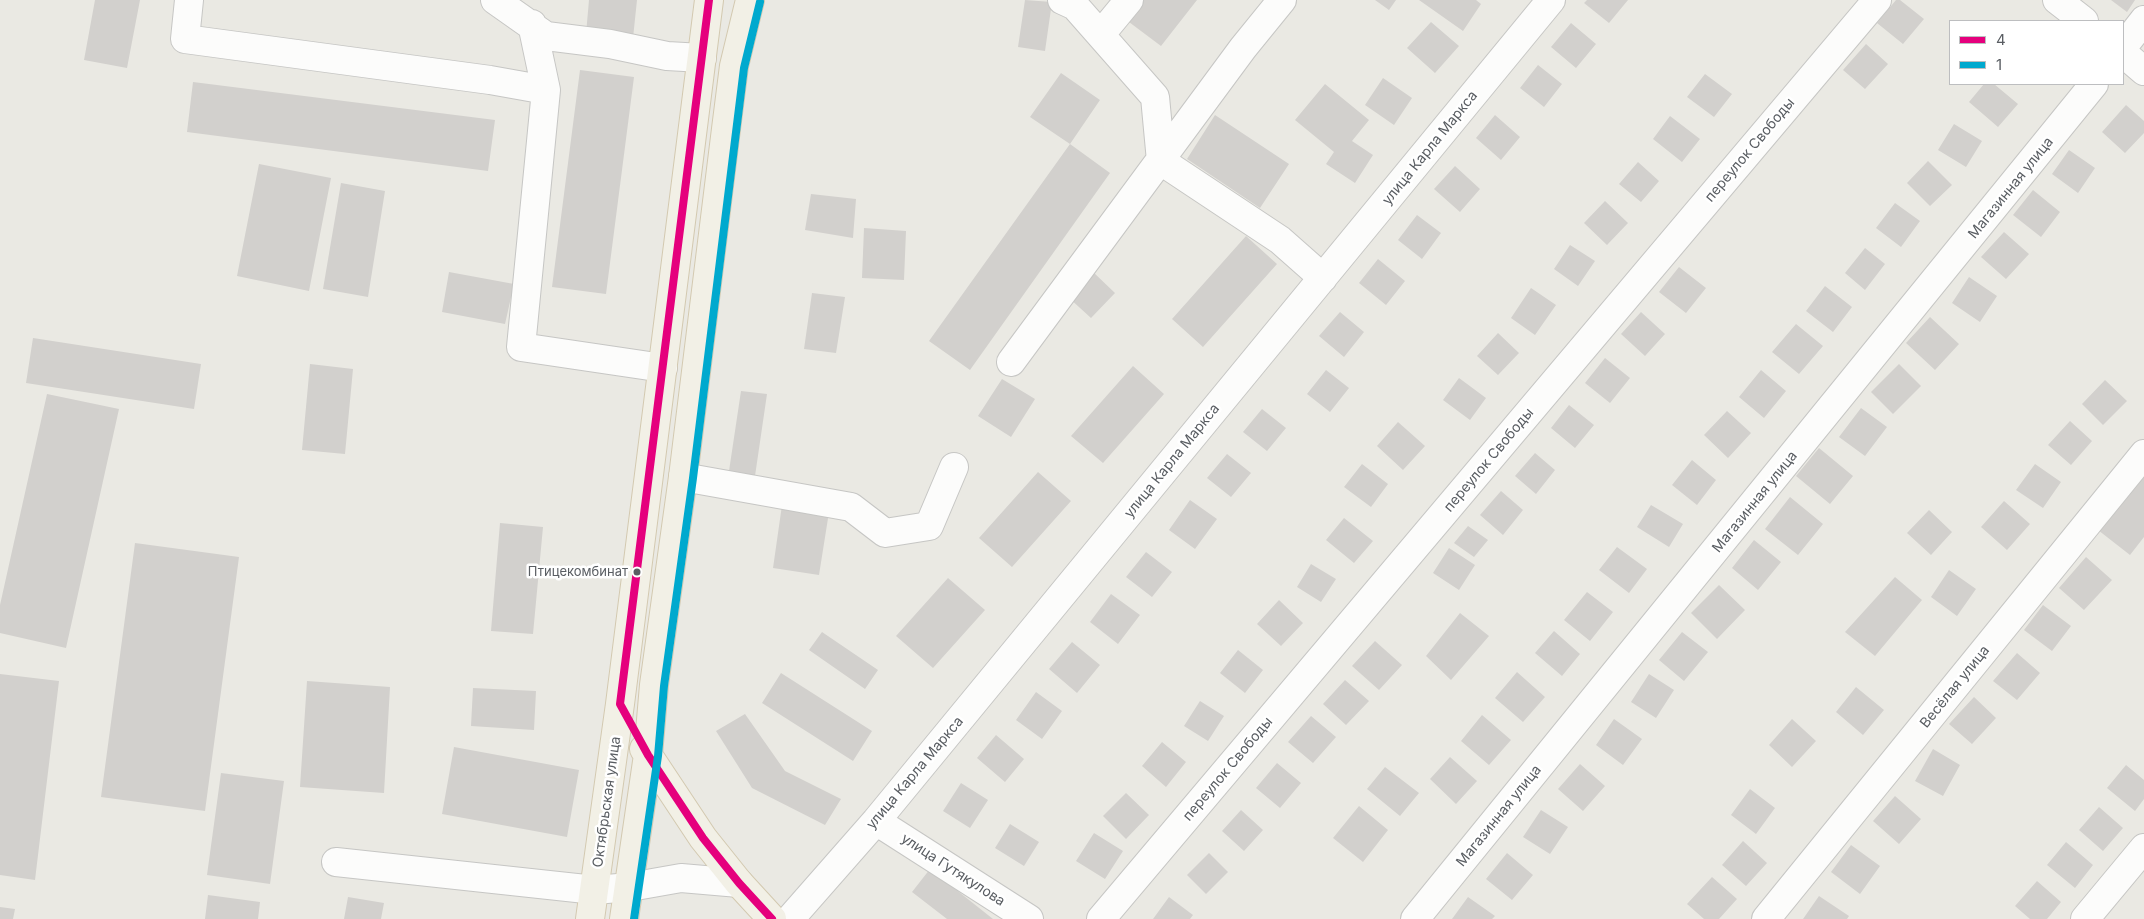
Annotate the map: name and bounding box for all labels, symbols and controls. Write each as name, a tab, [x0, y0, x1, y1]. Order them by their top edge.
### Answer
legend	[1949, 20, 2124, 85]
text: 4	[1996, 30, 2006, 49]
text: 1	[1996, 55, 2002, 74]
street label: улица Карла Маркса	[1379, 88, 1481, 208]
street label: переулок Свободы	[1702, 95, 1798, 205]
street label: Магазинная улица	[1965, 134, 2057, 242]
street label: улица Карла Маркса	[1121, 401, 1223, 521]
street label: переулок Свободы	[1441, 405, 1537, 515]
street label: Магазинная улица	[1709, 448, 1801, 556]
place label: Птицекомбинат	[528, 564, 628, 580]
marker: Птицекомбинат	[632, 567, 642, 577]
street label: Весёлая улица	[1917, 643, 1993, 731]
street label: улица Карла Маркса	[863, 713, 967, 833]
street label: переулок Свободы	[1180, 714, 1276, 824]
street label: Октябрьская улица	[589, 735, 625, 869]
street label: Магазинная улица	[1453, 762, 1545, 870]
street label: улица Гутякулова	[898, 830, 1008, 910]

